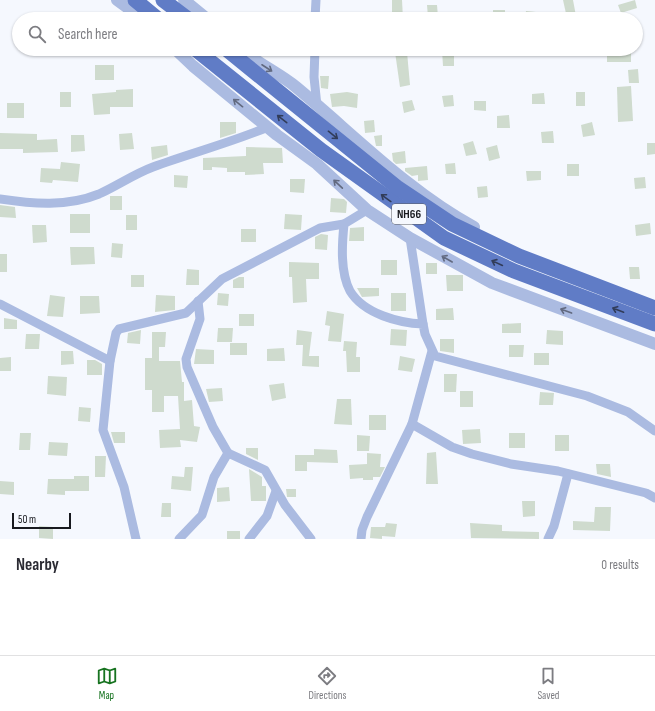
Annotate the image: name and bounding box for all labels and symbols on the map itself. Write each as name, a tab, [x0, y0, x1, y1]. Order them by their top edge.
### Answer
one-way arrow	[262, 64, 273, 72]
one-way arrow	[232, 98, 243, 107]
one-way arrow	[277, 115, 288, 124]
one-way arrow	[328, 130, 339, 139]
one-way arrow	[333, 179, 343, 188]
one-way arrow	[380, 194, 391, 202]
road number: NH66	[392, 204, 426, 224]
one-way arrow	[441, 255, 453, 263]
one-way arrow	[492, 259, 504, 266]
one-way arrow	[613, 306, 625, 314]
one-way arrow	[560, 307, 573, 314]
scale bar	[12, 511, 71, 530]

